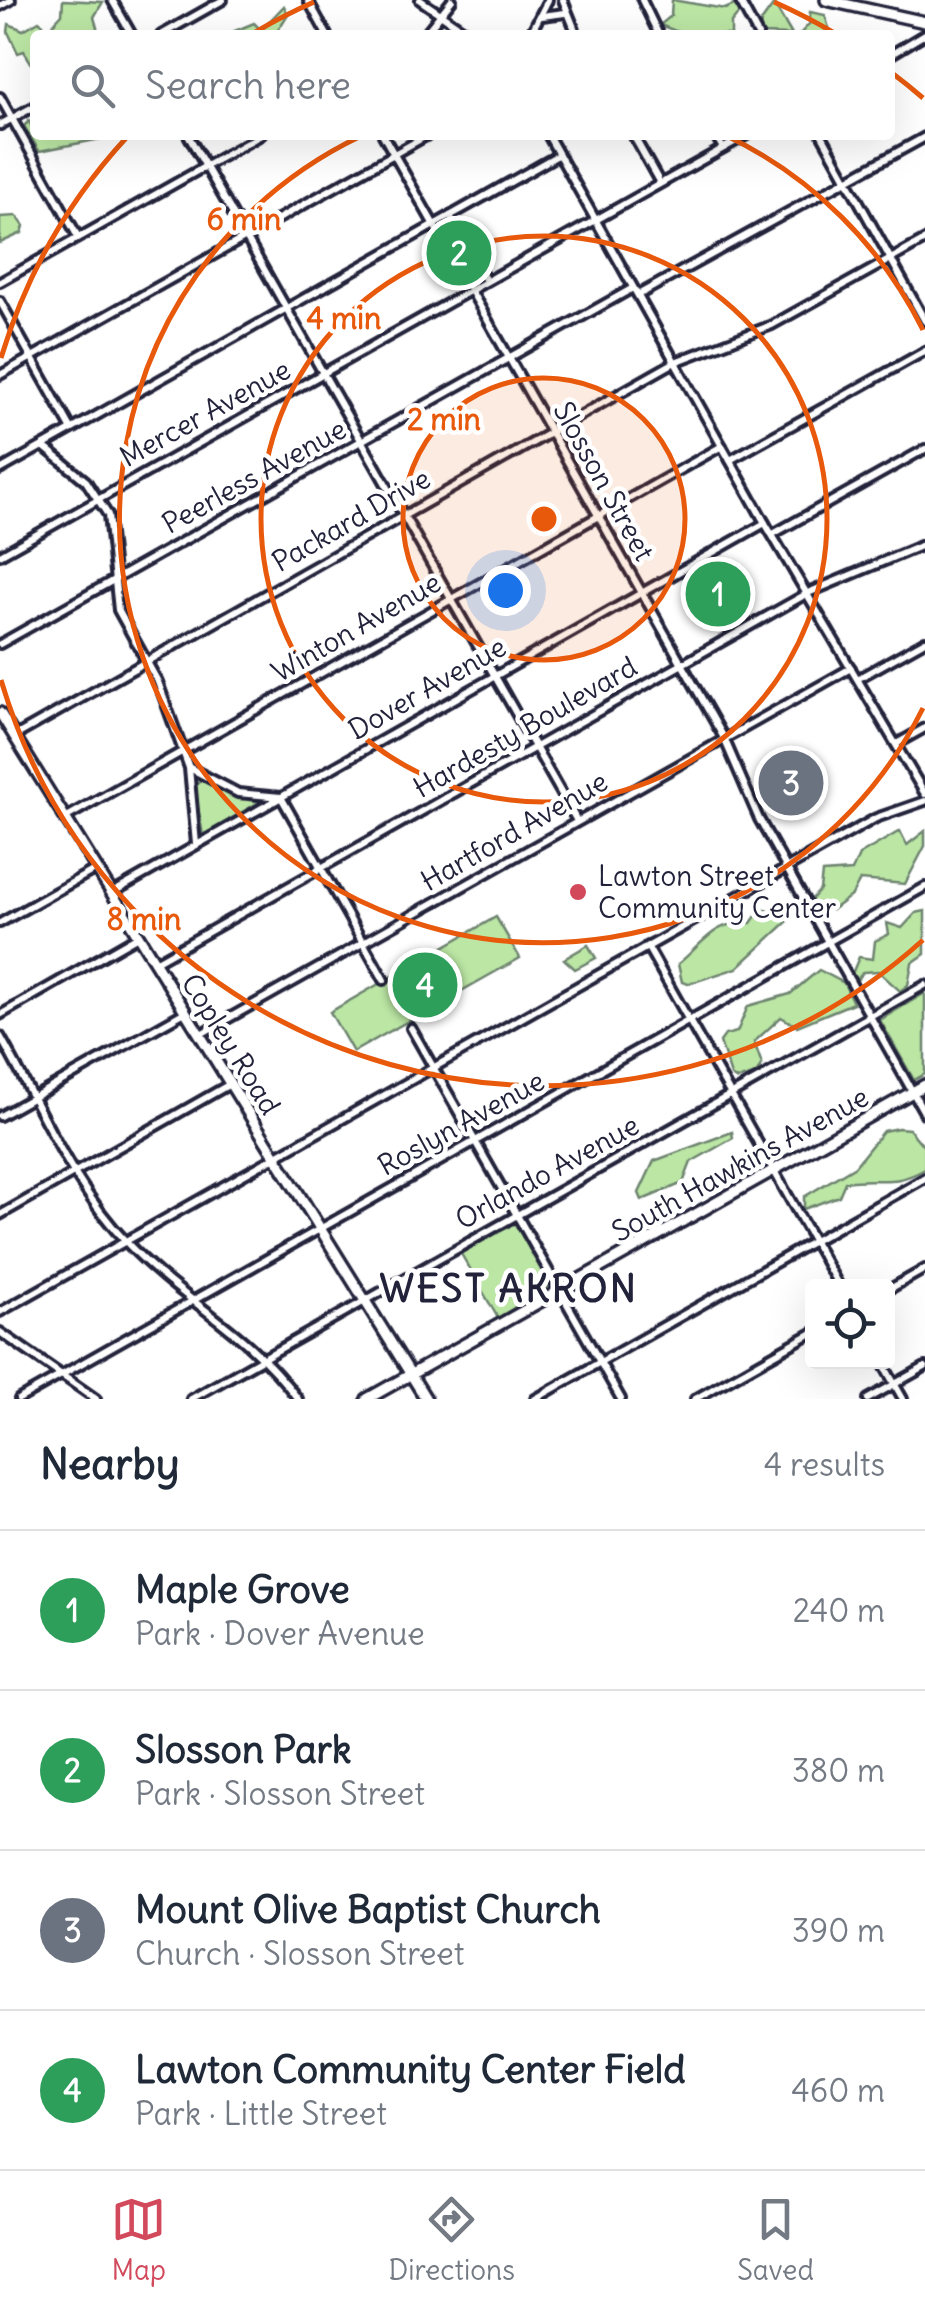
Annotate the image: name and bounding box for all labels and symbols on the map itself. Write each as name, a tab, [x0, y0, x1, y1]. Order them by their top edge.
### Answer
text: 6 min	[207, 200, 281, 238]
pin: 2	[426, 216, 492, 290]
text: 4 min	[307, 299, 381, 337]
street label: Mercer Avenue	[113, 351, 297, 475]
street label: Slosson Street	[545, 395, 663, 567]
text: 2 min	[407, 400, 481, 438]
street label: Peerless Avenue	[156, 411, 352, 541]
street label: Packard Drive	[265, 460, 437, 580]
centre of rings	[526, 501, 562, 537]
pin: 1	[686, 556, 750, 632]
street label: Winton Avenue	[265, 564, 447, 690]
your location	[480, 565, 531, 616]
street label: Dover Avenue	[342, 628, 512, 748]
street label: Hardesty Boulevard	[407, 648, 643, 806]
pin: 3	[758, 746, 824, 820]
street label: Hartford Avenue	[414, 763, 614, 899]
place label: Lawton Street Community Center	[598, 858, 836, 926]
marker: Lawton Street Community Center	[567, 881, 589, 903]
text: 8 min	[107, 900, 181, 938]
pin: 4	[392, 948, 458, 1022]
street label: Copley Road	[173, 967, 289, 1121]
street label: Roslyn Avenue	[371, 1062, 551, 1184]
street label: South Hawkins Avenue	[605, 1078, 875, 1250]
street label: Orlando Avenue	[449, 1107, 645, 1237]
district label: WEST AKRON	[379, 1265, 639, 1312]

